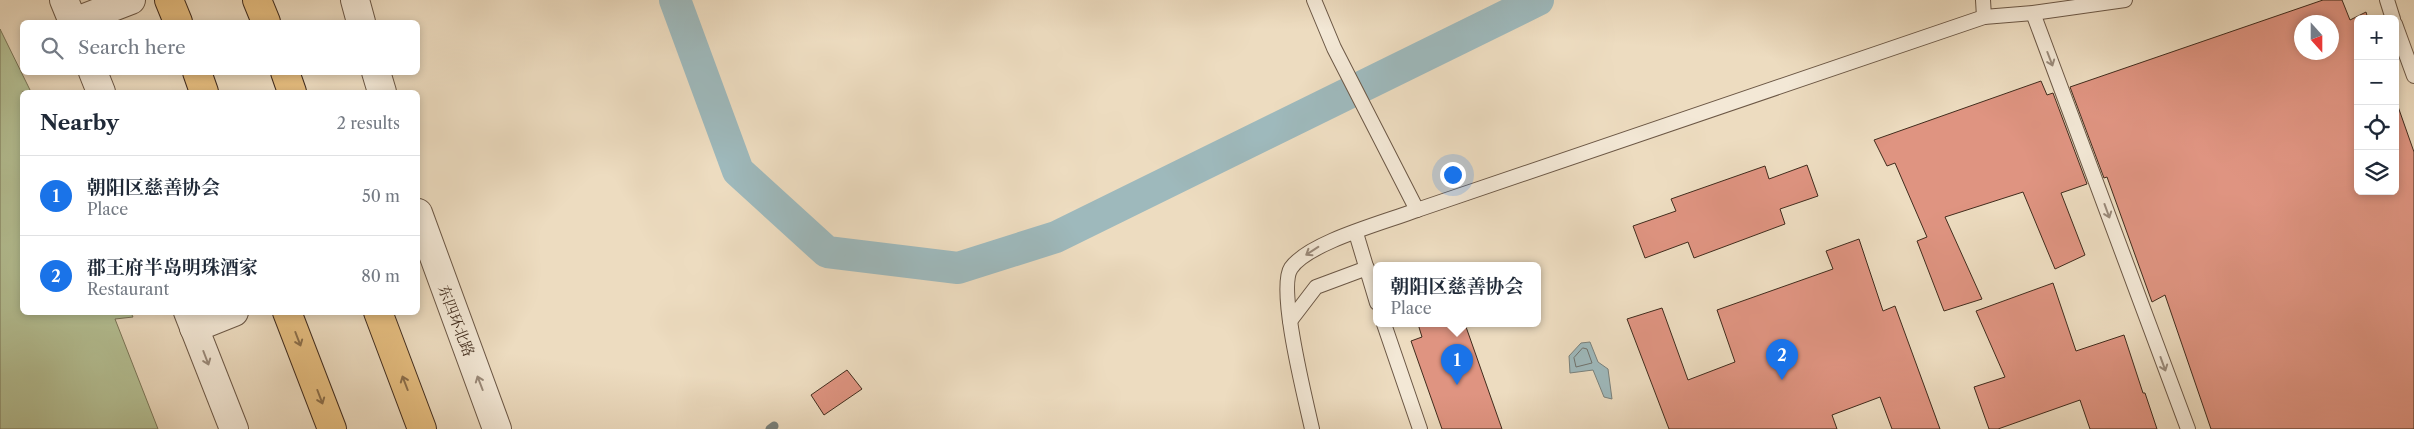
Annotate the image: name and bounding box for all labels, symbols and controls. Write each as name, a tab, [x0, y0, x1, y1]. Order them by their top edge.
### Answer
north arrow	[2294, 15, 2339, 60]
map controls	[2354, 15, 2399, 195]
button: +	[2354, 15, 2399, 60]
search box	[20, 20, 420, 75]
icon: search	[38, 34, 66, 62]
text: Search here	[78, 36, 186, 59]
one-way arrow	[2046, 51, 2055, 66]
button: −	[2354, 60, 2399, 105]
button: locate	[2354, 105, 2399, 150]
text: Nearby	[40, 110, 119, 135]
text: 2 results	[337, 113, 400, 133]
button: layers	[2354, 150, 2399, 195]
your location	[1440, 162, 1466, 188]
text: 朝阳区慈善协会	[87, 176, 220, 199]
text: 1	[52, 186, 60, 206]
text: 50 m	[362, 186, 400, 206]
text: Place	[87, 199, 128, 219]
one-way arrow	[2103, 203, 2112, 219]
one-way arrow	[1305, 246, 1319, 257]
text: 郡王府半岛明珠酒家	[87, 256, 258, 279]
popup	[1373, 262, 1541, 327]
text: 2	[51, 266, 61, 286]
text: 80 m	[361, 266, 400, 286]
text: 朝阳区慈善协会	[1390, 275, 1524, 298]
text: Restaurant	[87, 279, 169, 299]
street label: 东四环北路	[434, 282, 479, 359]
text: Place	[1390, 298, 1432, 318]
one-way arrow	[294, 331, 303, 346]
pin: 2	[1766, 339, 1798, 380]
pin: 1	[1441, 344, 1473, 385]
one-way arrow	[202, 350, 211, 365]
one-way arrow	[2160, 356, 2169, 371]
one-way arrow	[400, 376, 409, 392]
one-way arrow	[475, 376, 484, 392]
one-way arrow	[316, 389, 325, 404]

